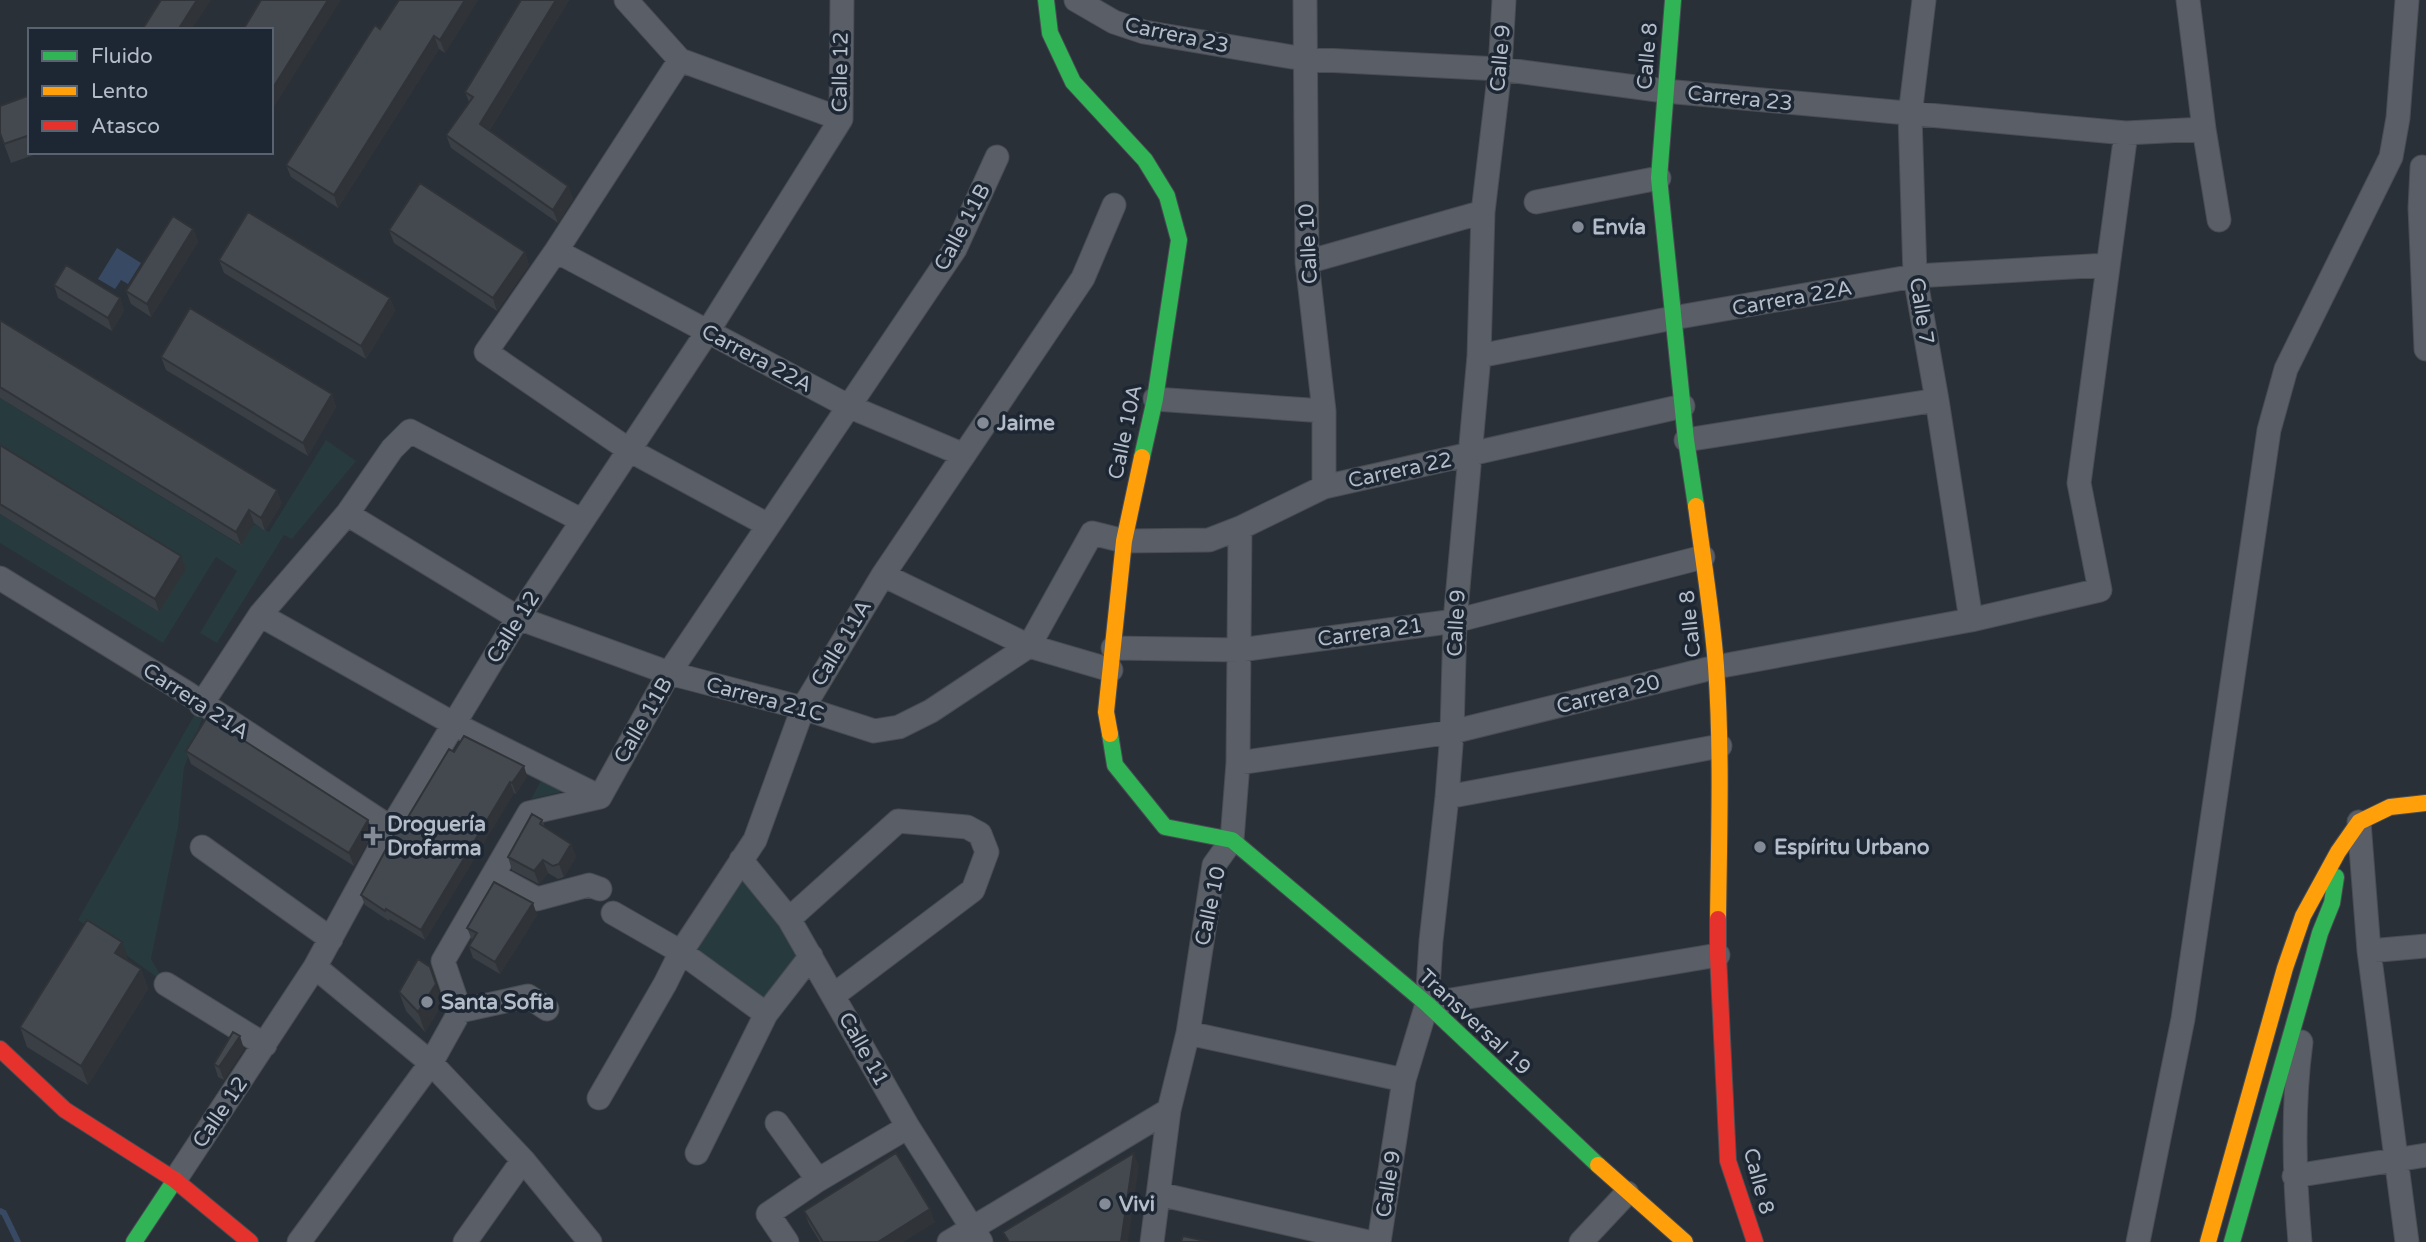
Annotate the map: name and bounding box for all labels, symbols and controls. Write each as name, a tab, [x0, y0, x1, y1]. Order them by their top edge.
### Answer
street label: Carrera 23	[1123, 12, 1231, 59]
street label: Calle 8	[1632, 21, 1663, 91]
street label: Calle 9	[1485, 23, 1516, 93]
legend	[28, 28, 273, 154]
street label: Calle 12	[827, 32, 854, 113]
text: Fluido	[91, 44, 153, 69]
text: Lento	[91, 79, 148, 104]
street label: Carrera 23	[1686, 81, 1794, 116]
text: Atasco	[91, 114, 160, 139]
street label: Calle 11B	[929, 179, 996, 275]
street label: Calle 10	[1294, 203, 1323, 285]
place label: Envía	[1592, 215, 1646, 240]
marker: Envía	[1570, 219, 1586, 235]
street label: Carrera 22A	[1730, 276, 1854, 321]
street label: Calle 7	[1904, 276, 1939, 346]
street label: Carrera 22A	[697, 319, 816, 398]
street label: Calle 10A	[1103, 382, 1148, 482]
place label: Jaime	[996, 411, 1055, 436]
marker: Jaime	[975, 415, 991, 431]
street label: Carrera 22	[1346, 447, 1454, 494]
street label: Calle 12	[481, 586, 545, 668]
street label: Calle 9	[1442, 589, 1471, 657]
street label: Calle 8	[1675, 589, 1706, 659]
street label: Calle 11A	[806, 596, 877, 691]
street label: Carrera 21	[1316, 613, 1424, 652]
street label: Carrera 21A	[138, 658, 253, 745]
street label: Carrera 20	[1554, 670, 1662, 719]
street label: Carrera 21C	[704, 672, 826, 727]
street label: Calle 11B	[609, 673, 678, 768]
place label: Droguería Drofarma	[387, 812, 486, 861]
marker: Droguería Drofarma	[365, 828, 381, 844]
place label: Espíritu Urbano	[1774, 835, 1930, 860]
marker: Espíritu Urbano	[1752, 839, 1768, 855]
street label: Calle 10	[1190, 864, 1231, 948]
street label: Transversal 19	[1413, 964, 1536, 1081]
place label: Santa Sofia	[441, 990, 554, 1015]
marker: Santa Sofia	[419, 994, 435, 1010]
street label: Calle 11	[833, 1008, 894, 1091]
street label: Calle 12	[188, 1072, 253, 1153]
street label: Calle 8	[1738, 1145, 1779, 1217]
street label: Calle 9	[1371, 1149, 1406, 1219]
place label: Vivi	[1119, 1192, 1155, 1217]
marker: Vivi	[1097, 1196, 1113, 1212]

